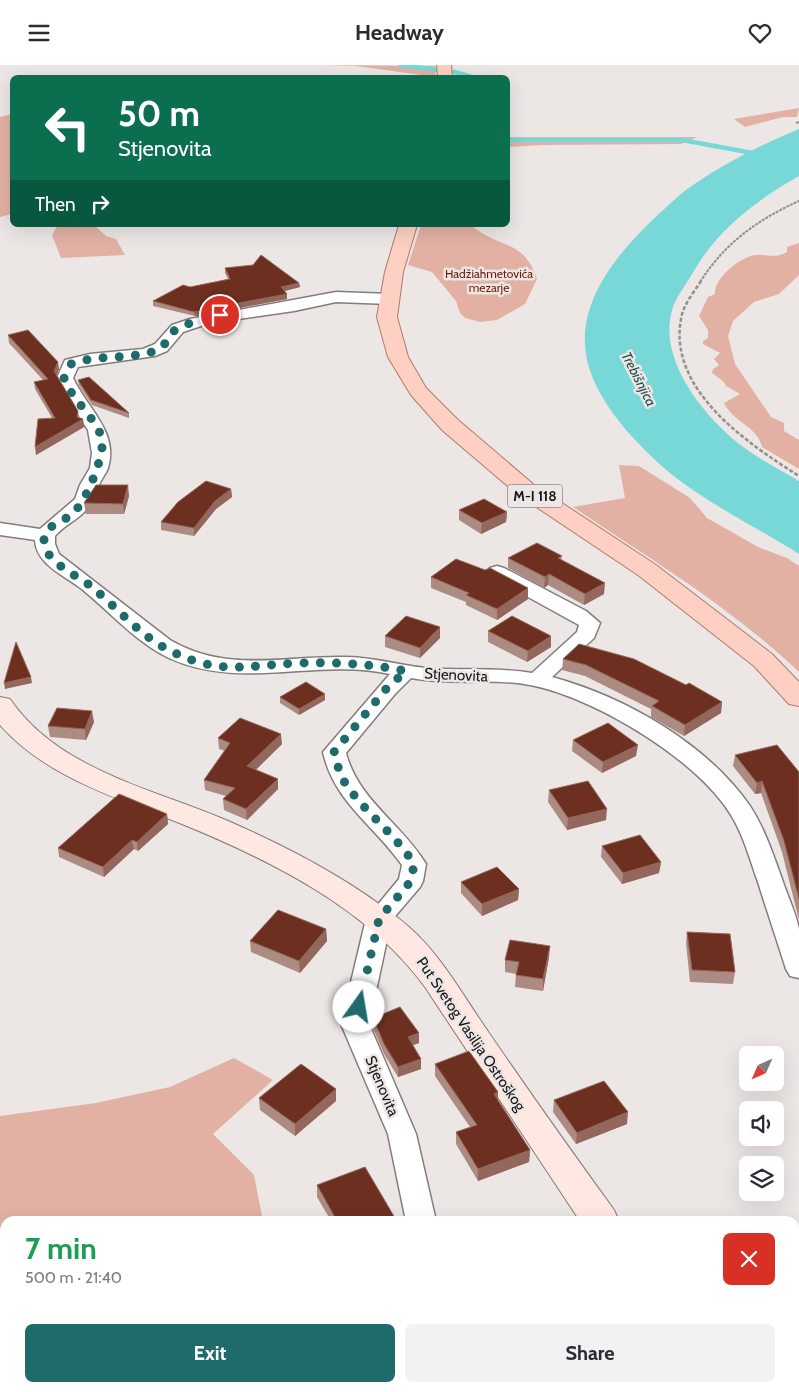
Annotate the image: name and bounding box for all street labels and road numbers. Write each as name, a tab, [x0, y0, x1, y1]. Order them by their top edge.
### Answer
road number: M-I 118	[508, 485, 562, 507]
street label: Stjenovita	[424, 664, 489, 686]
street label: Put Svetog Vasilija Ostroškog	[413, 954, 530, 1115]
street label: Stjenovita	[361, 1053, 403, 1120]

